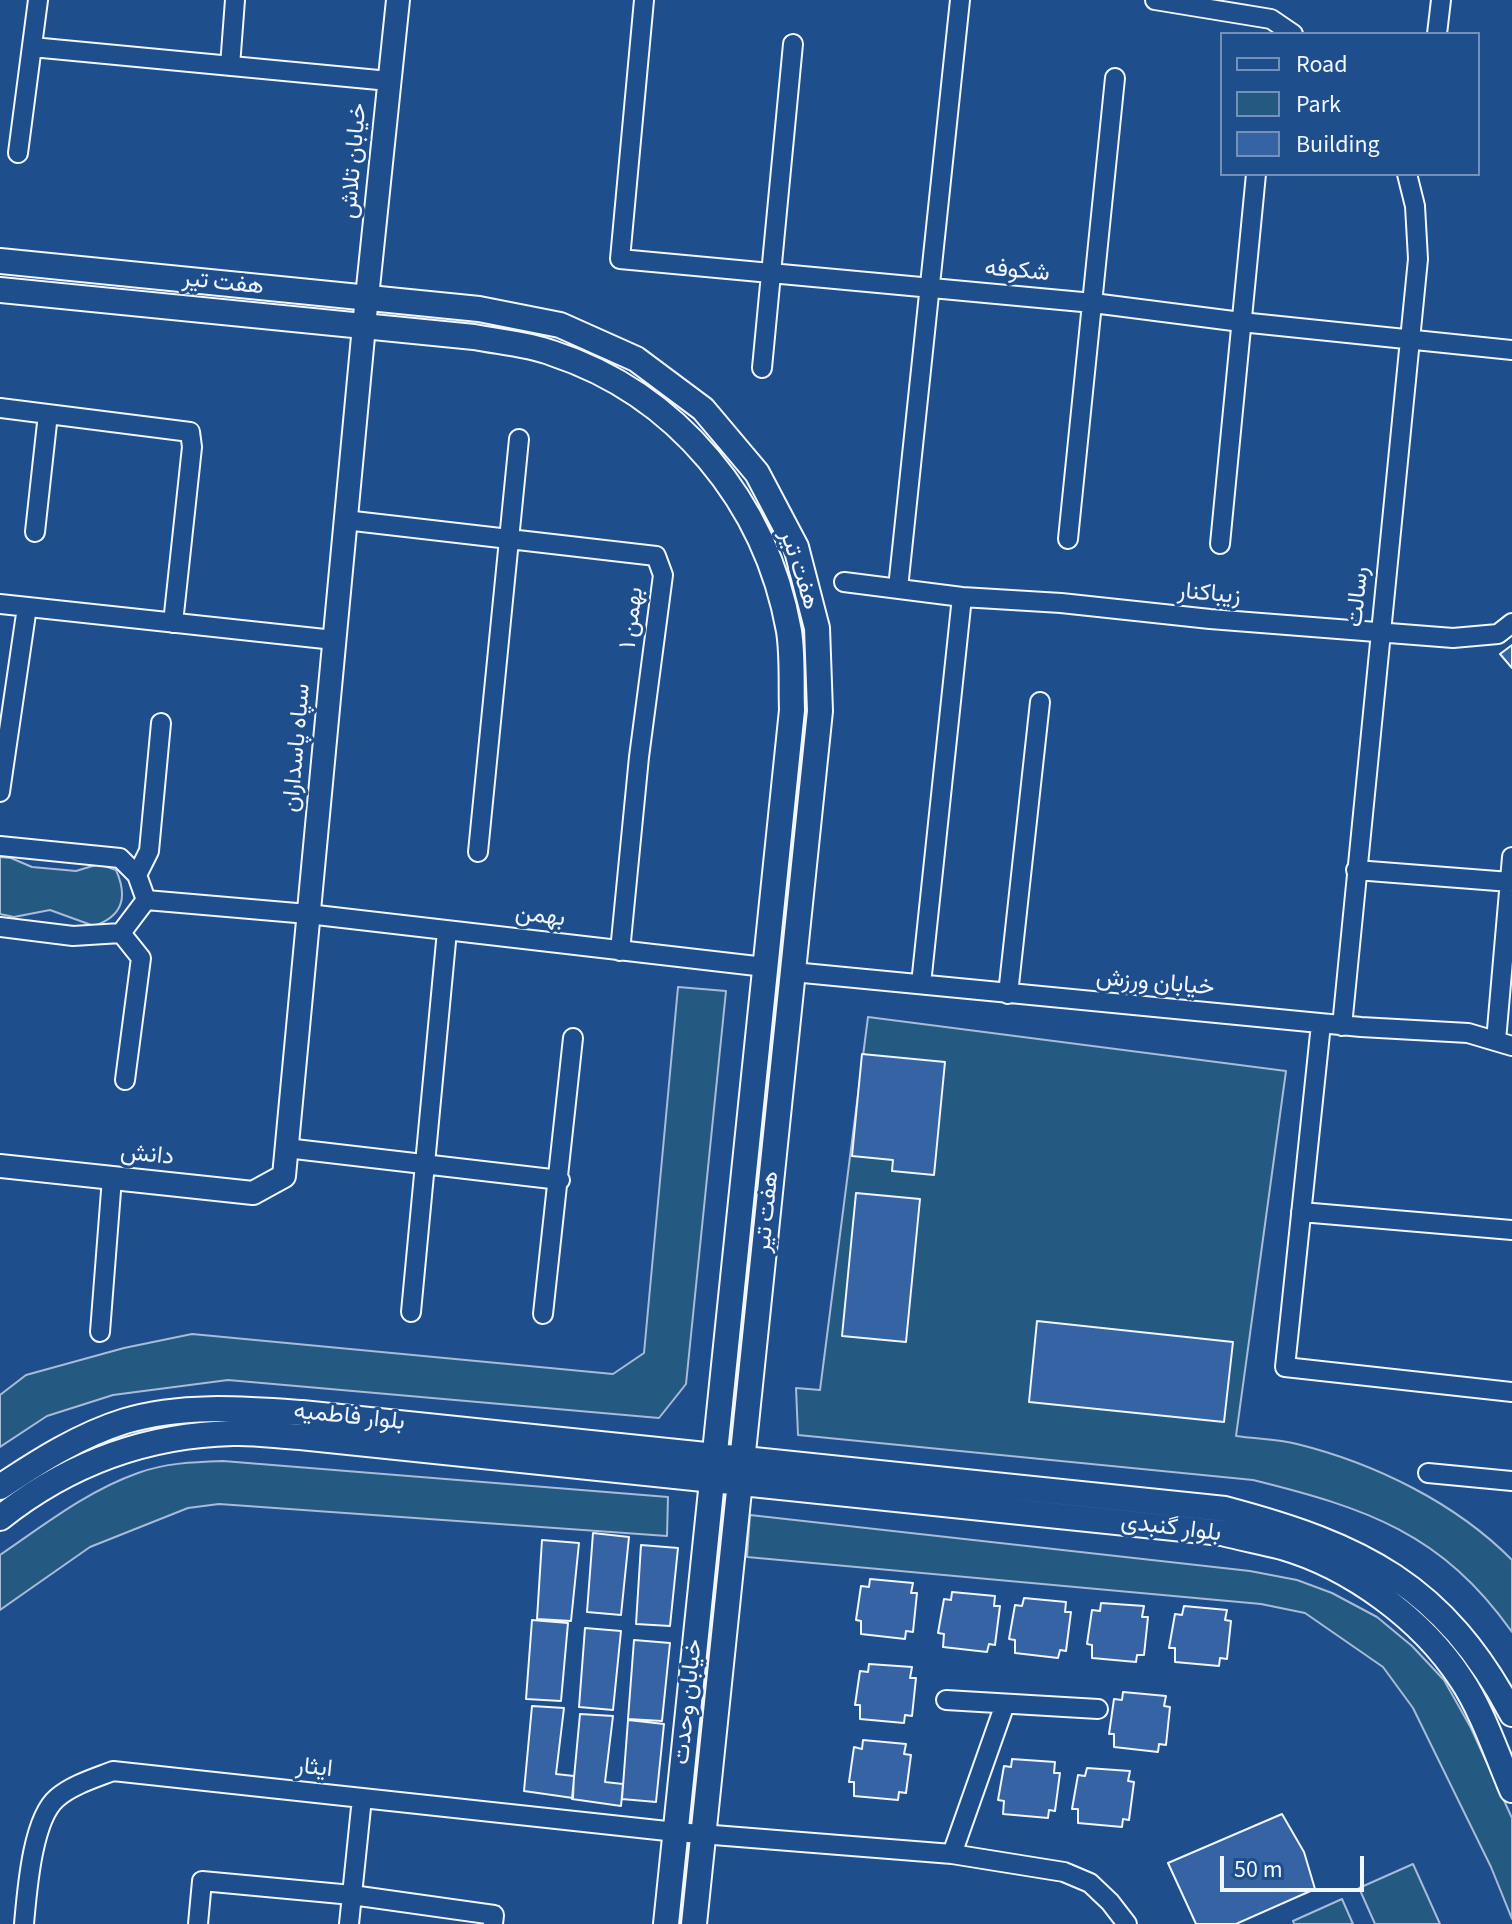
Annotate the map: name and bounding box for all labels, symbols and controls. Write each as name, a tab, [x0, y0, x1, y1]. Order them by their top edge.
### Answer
legend	[1220, 32, 1480, 176]
text: Road	[1296, 47, 1348, 82]
text: Park	[1296, 87, 1341, 122]
street label: خیابان تلاش	[336, 102, 374, 220]
text: Building	[1296, 127, 1380, 162]
street label: شکوفه	[983, 255, 1051, 289]
street label: هفت تیر	[181, 265, 265, 303]
street label: هفت تیر	[772, 527, 824, 613]
street label: رسالت	[1342, 565, 1376, 629]
street label: زیباکنار	[1176, 578, 1242, 612]
street label: بهمن ۱	[615, 586, 651, 650]
street label: سپاه پاسداران	[278, 682, 318, 814]
street label: بهمن	[513, 900, 567, 934]
street label: خیابان ورزش	[1095, 964, 1215, 1004]
street label: دانش	[119, 1139, 175, 1173]
street label: هفت تیر	[749, 1170, 787, 1254]
street label: بلوار فاطمیه	[292, 1398, 406, 1438]
street label: بلوار گنبدی	[1119, 1509, 1223, 1549]
street label: خیابان وحدت	[668, 1638, 710, 1766]
street label: ایثار	[294, 1753, 334, 1785]
scale bar	[1224, 1840, 1368, 1890]
text: 50 m	[1234, 1852, 1283, 1887]

